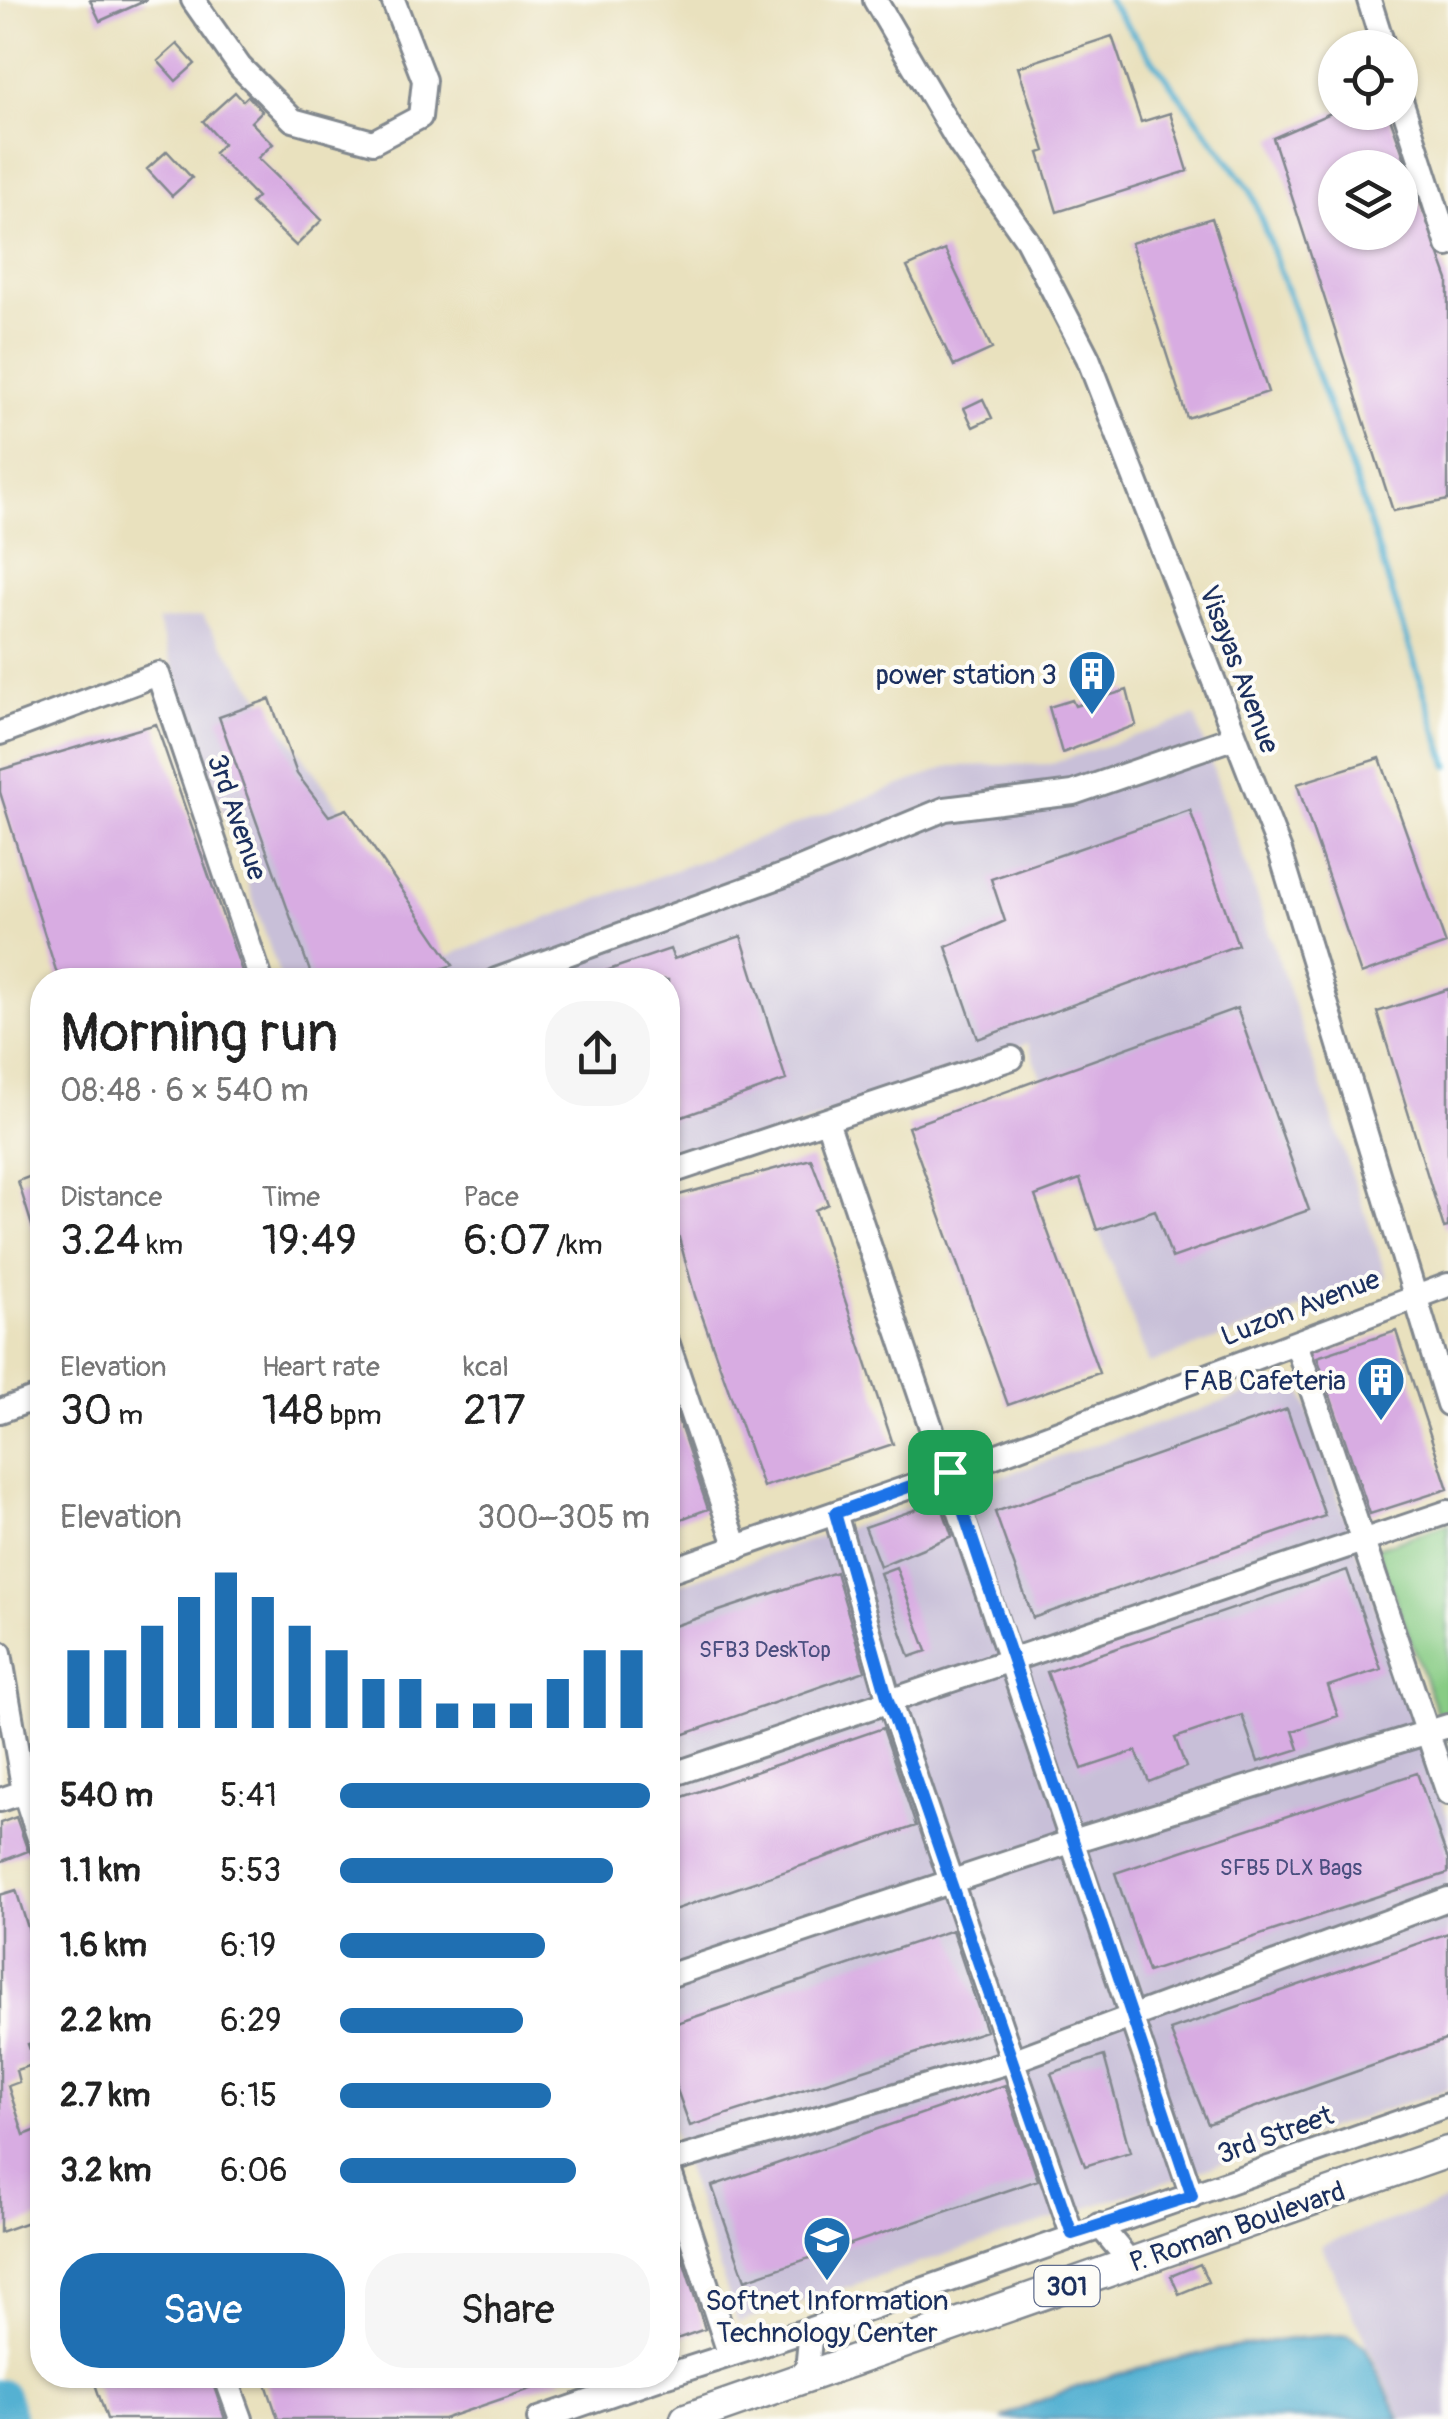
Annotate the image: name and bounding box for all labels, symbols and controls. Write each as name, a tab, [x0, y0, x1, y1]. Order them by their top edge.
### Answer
map controls	[1318, 30, 1418, 250]
button: locate	[1318, 30, 1418, 130]
button: layers	[1318, 150, 1418, 250]
street label: Visayas Avenue	[1191, 581, 1287, 759]
building icon: power station 3	[1066, 648, 1118, 716]
place label: power station 3	[876, 658, 1057, 693]
street label: 3rd Avenue	[199, 750, 275, 885]
text: Morning run	[60, 999, 338, 1068]
button: share	[545, 1001, 650, 1106]
text: 08:48 · 6 × 540 m	[60, 1071, 309, 1111]
text: Distance	[60, 1180, 162, 1215]
text: Time	[262, 1180, 320, 1215]
text: Pace	[463, 1180, 519, 1215]
text: 3.24	[60, 1215, 140, 1267]
text: 19:49	[262, 1215, 357, 1267]
text: 6:07	[463, 1215, 550, 1267]
text: km	[140, 1228, 183, 1263]
text: /km	[550, 1228, 603, 1263]
street label: Luzon Avenue	[1216, 1262, 1385, 1355]
text: Elevation	[60, 1350, 167, 1385]
text: Heart rate	[262, 1350, 380, 1385]
text: kcal	[463, 1350, 509, 1385]
building icon: FAB Cafeteria	[1355, 1354, 1407, 1422]
place label: FAB Cafeteria	[1183, 1364, 1346, 1399]
text: 30	[60, 1385, 112, 1437]
text: 148	[262, 1385, 324, 1437]
text: 217	[463, 1385, 525, 1437]
text: m	[112, 1398, 143, 1433]
text: bpm	[324, 1398, 382, 1433]
pin	[908, 1430, 993, 1515]
icon: arrive	[923, 1445, 978, 1500]
text: Elevation	[60, 1498, 182, 1538]
text: 300–305 m	[477, 1498, 650, 1538]
house number: SFB3 DeskTop	[699, 1636, 831, 1664]
text: 540 m	[60, 1776, 153, 1816]
text: 5:41	[220, 1776, 277, 1816]
text: 1.1 km	[60, 1851, 141, 1891]
text: 5:53	[220, 1851, 281, 1891]
house number: SFB5 DLX Bags	[1220, 1854, 1362, 1882]
text: 1.6 km	[60, 1926, 147, 1966]
text: 6:19	[220, 1926, 276, 1966]
text: 2.2 km	[60, 2001, 152, 2041]
text: 6:29	[220, 2001, 282, 2041]
text: 2.7 km	[60, 2076, 151, 2116]
text: 6:15	[220, 2076, 277, 2116]
street label: 3rd Street	[1213, 2098, 1339, 2173]
text: 3.2 km	[60, 2151, 151, 2191]
text: 6:06	[220, 2151, 288, 2191]
street label: P. Roman Boulevard	[1125, 2174, 1350, 2281]
school or university icon: Softnet Information Technology Center	[801, 2214, 853, 2282]
button: Save	[60, 2253, 345, 2368]
button: Share	[365, 2253, 650, 2368]
road number: 301	[1034, 2266, 1100, 2306]
place label: Softnet Information Technology Center	[705, 2284, 949, 2351]

